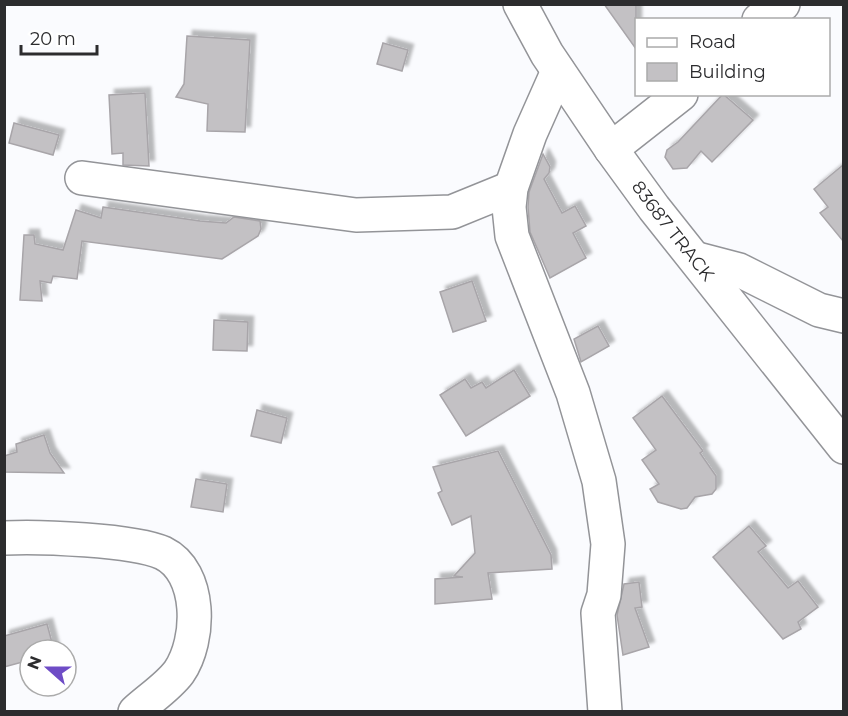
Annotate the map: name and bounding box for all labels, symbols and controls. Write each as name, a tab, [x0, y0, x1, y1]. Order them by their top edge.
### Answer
scale bar	[21, 18, 98, 56]
legend	[635, 18, 830, 96]
text: 20 m	[30, 28, 76, 50]
text: Road	[689, 31, 736, 53]
text: Building	[689, 61, 766, 83]
street label: 83687 TRACK	[627, 177, 719, 286]
north arrow	[18, 638, 78, 698]
text: N	[23, 653, 46, 672]

